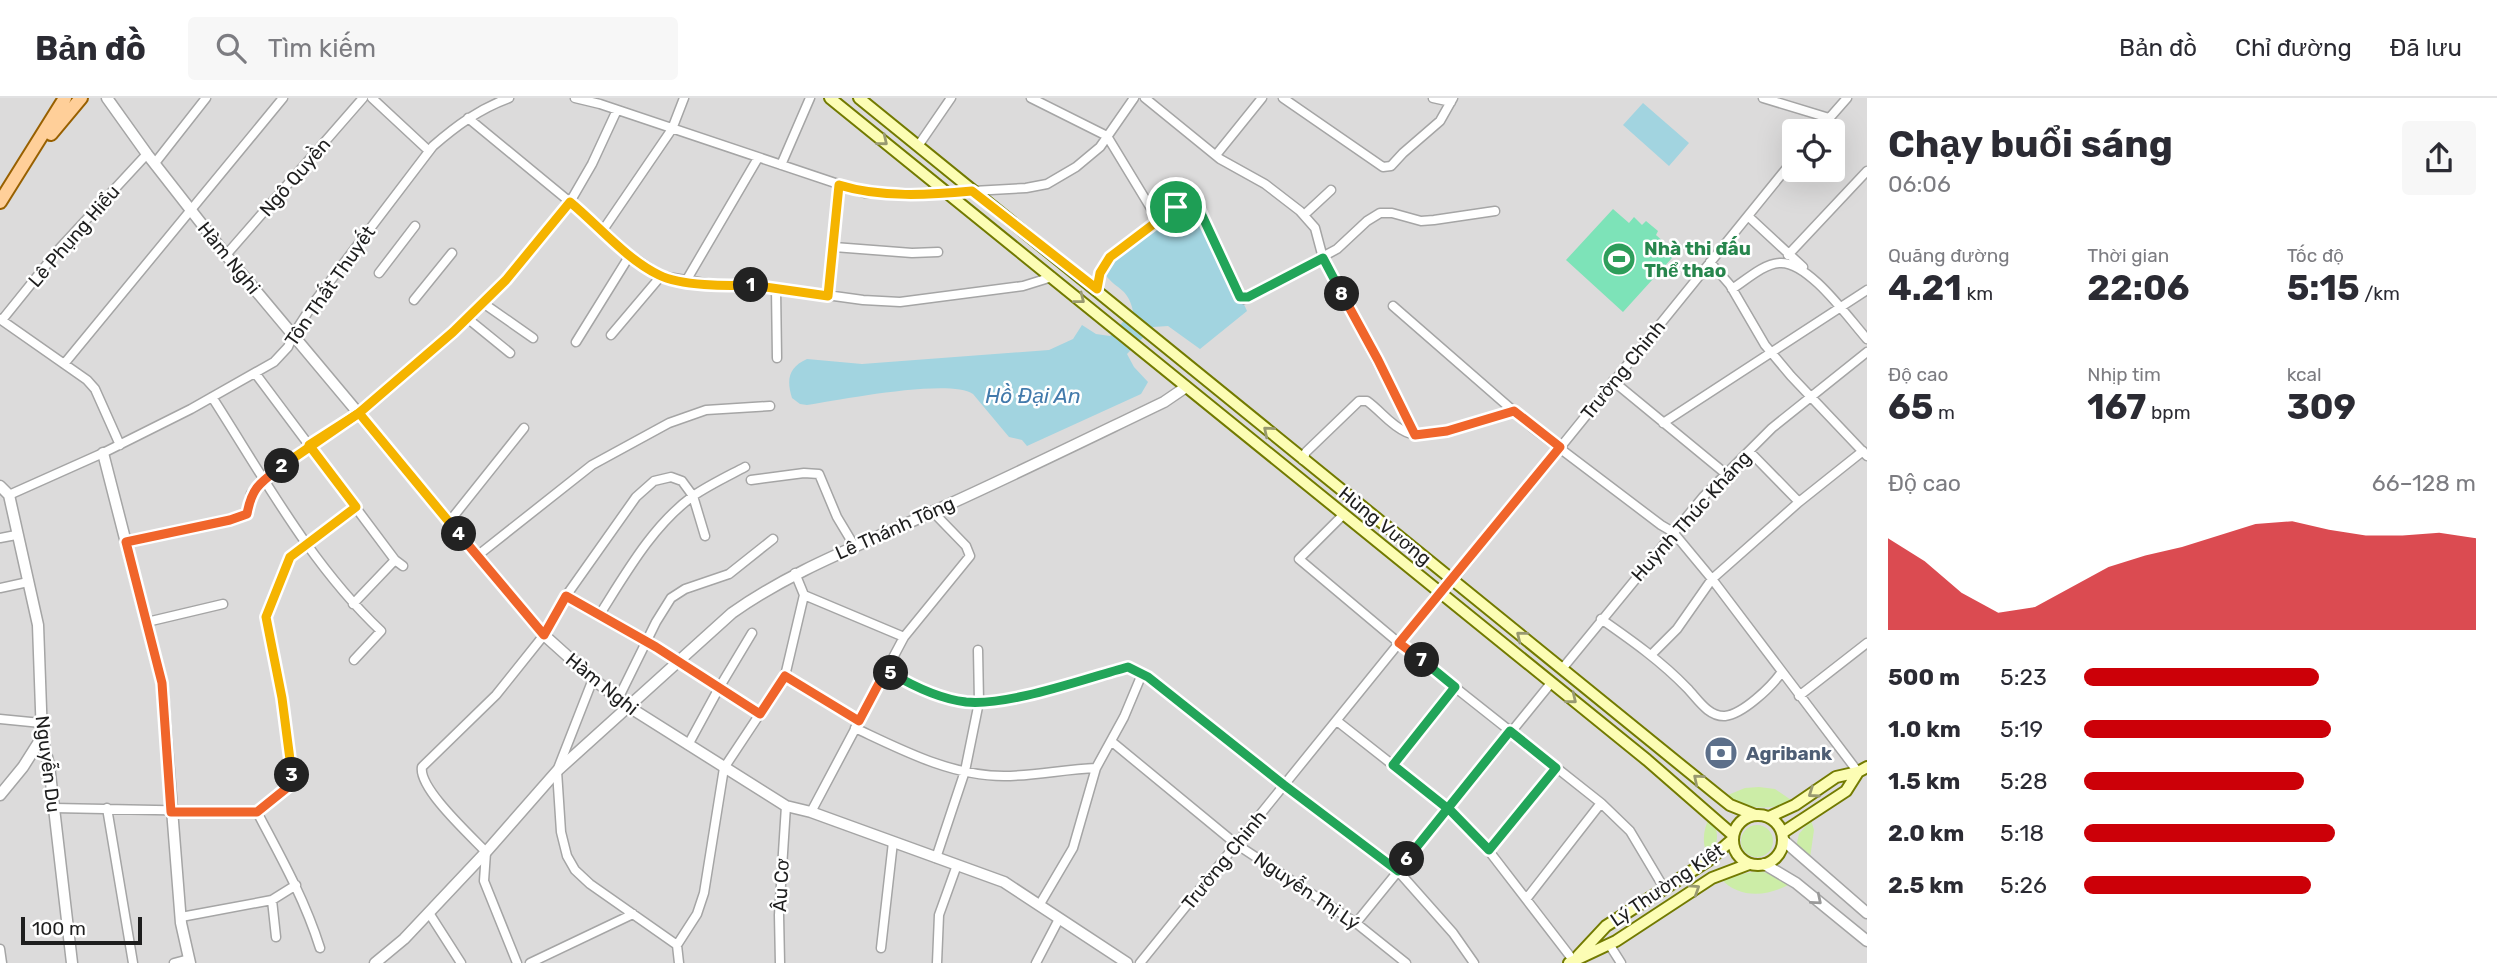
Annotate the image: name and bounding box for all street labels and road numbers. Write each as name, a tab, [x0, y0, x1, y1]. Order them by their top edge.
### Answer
street label: Ngô Quyền	[255, 133, 335, 221]
street label: Lê Phụng Hiểu	[23, 180, 125, 292]
street label: Hàm Nghi	[193, 217, 265, 299]
street label: Tôn Thất Thuyết	[280, 221, 380, 351]
street label: Trường Chinh	[1576, 316, 1670, 424]
street label: Huỳnh Thúc Kháng	[1626, 446, 1756, 586]
street label: Hùng Vương	[1334, 482, 1436, 570]
street label: Lê Thánh Tông	[832, 491, 958, 565]
street label: Hàm Nghi	[561, 648, 643, 720]
street label: Nguyễn Du	[31, 714, 65, 814]
street label: Trường Chinh	[1177, 806, 1271, 914]
street label: Lý Thường Kiệt	[1606, 838, 1729, 931]
street label: Nguyễn Thị Lý	[1250, 847, 1364, 935]
street label: Âu Cơ	[768, 858, 794, 912]

